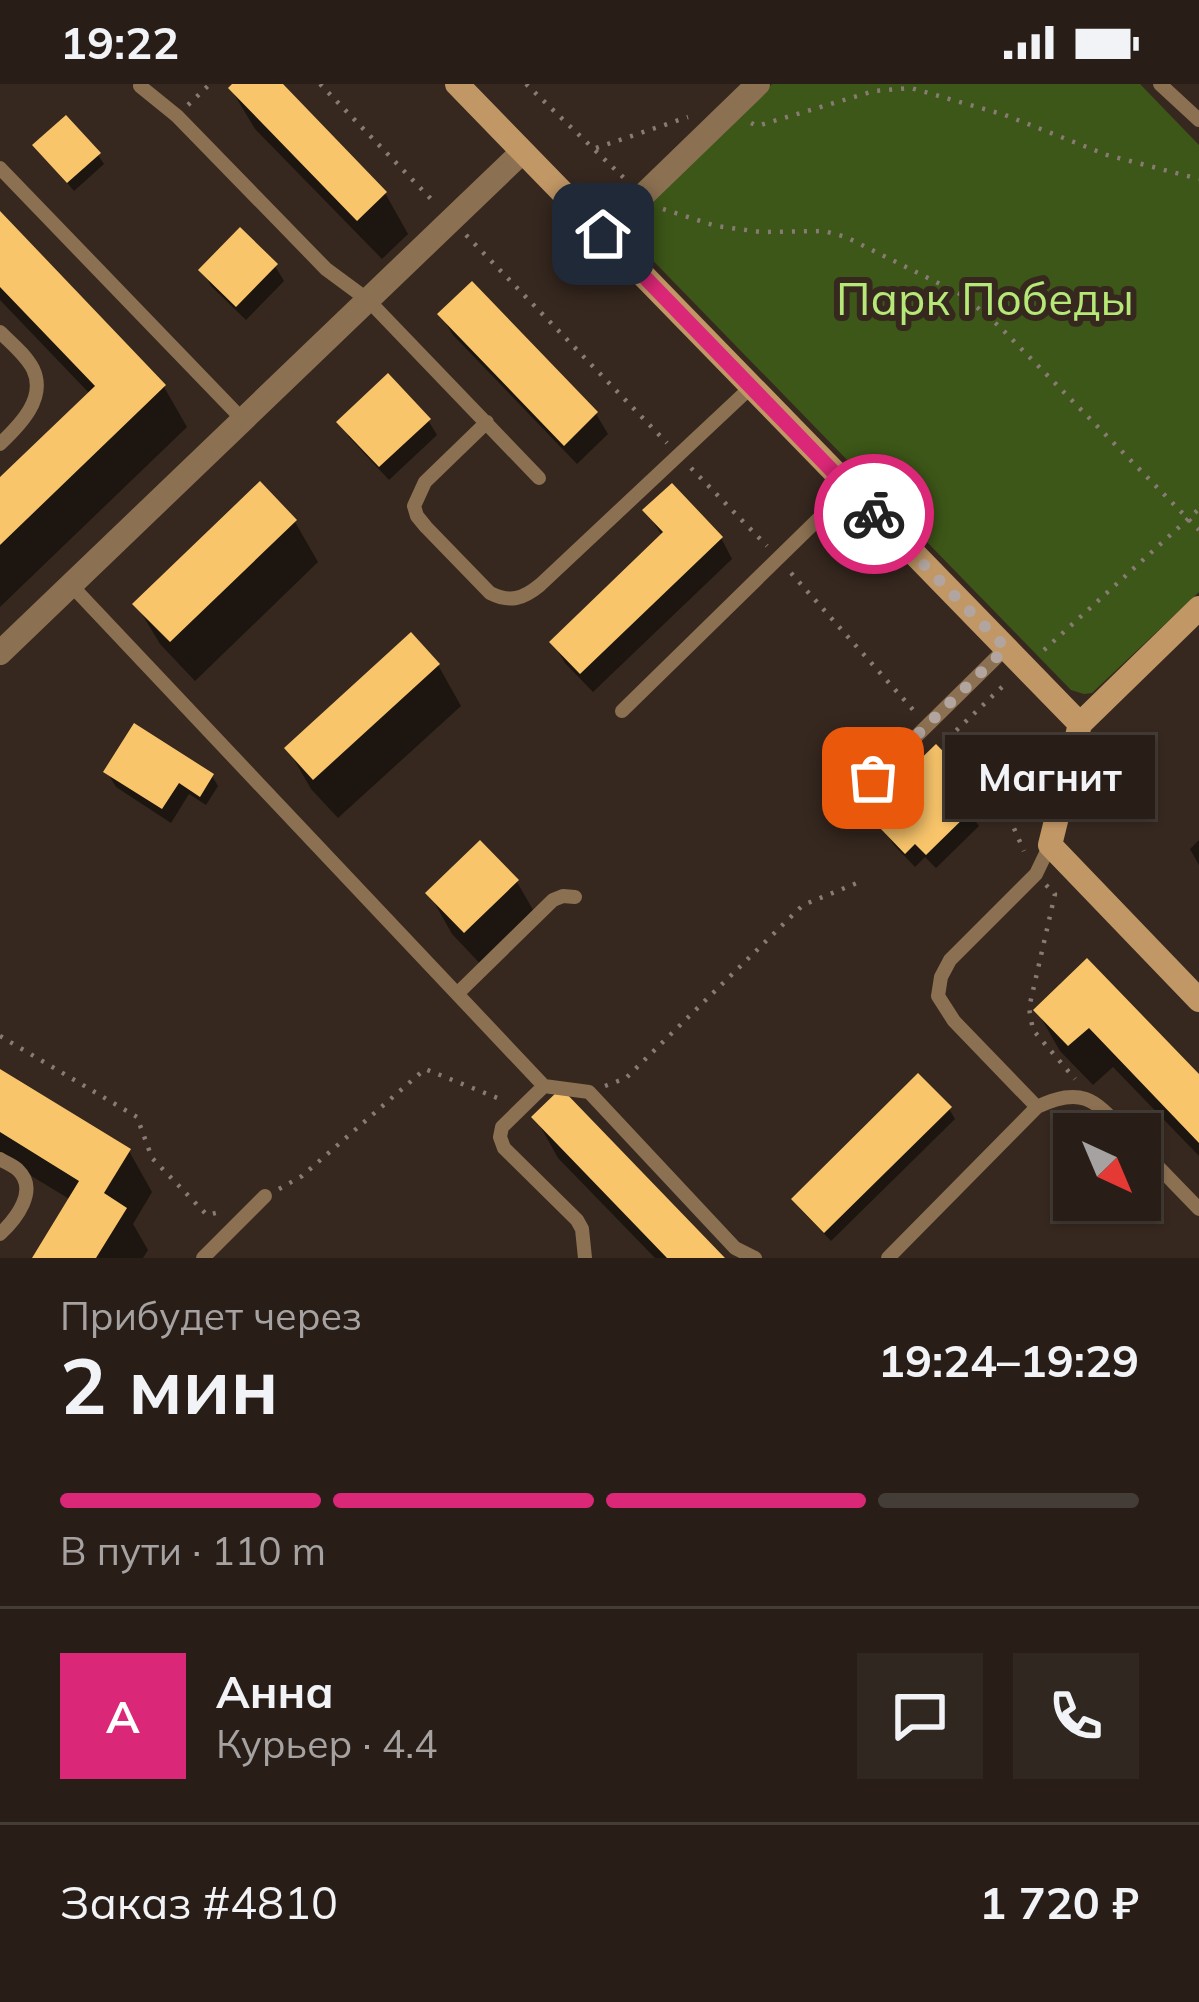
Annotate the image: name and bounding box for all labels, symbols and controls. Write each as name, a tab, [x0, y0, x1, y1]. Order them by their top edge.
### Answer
text: 19:22	[60, 14, 179, 70]
pin	[552, 183, 654, 285]
icon: home	[570, 201, 636, 267]
park label: Парк Победы	[836, 270, 1134, 326]
courier	[814, 454, 934, 574]
icon: bike	[841, 481, 907, 547]
pin	[822, 727, 924, 829]
callout: Магнит	[945, 736, 1155, 820]
icon: bag	[840, 745, 906, 811]
text: Магнит	[978, 752, 1122, 801]
north arrow	[1053, 1113, 1161, 1221]
map controls	[1053, 1113, 1161, 1221]
text: Прибудет через	[60, 1291, 362, 1340]
text: 19:24–19:29	[878, 1332, 1139, 1388]
text: 2 мин	[60, 1336, 279, 1434]
text: В пути · 110 m	[60, 1526, 326, 1575]
button: chat	[857, 1653, 983, 1779]
button: phone	[1013, 1653, 1139, 1779]
text: Анна	[216, 1663, 334, 1719]
text: А	[106, 1688, 140, 1744]
text: Курьер · 4.4	[216, 1719, 437, 1768]
text: Заказ #4810	[60, 1874, 338, 1930]
text: 1 720 ₽	[979, 1874, 1139, 1930]

